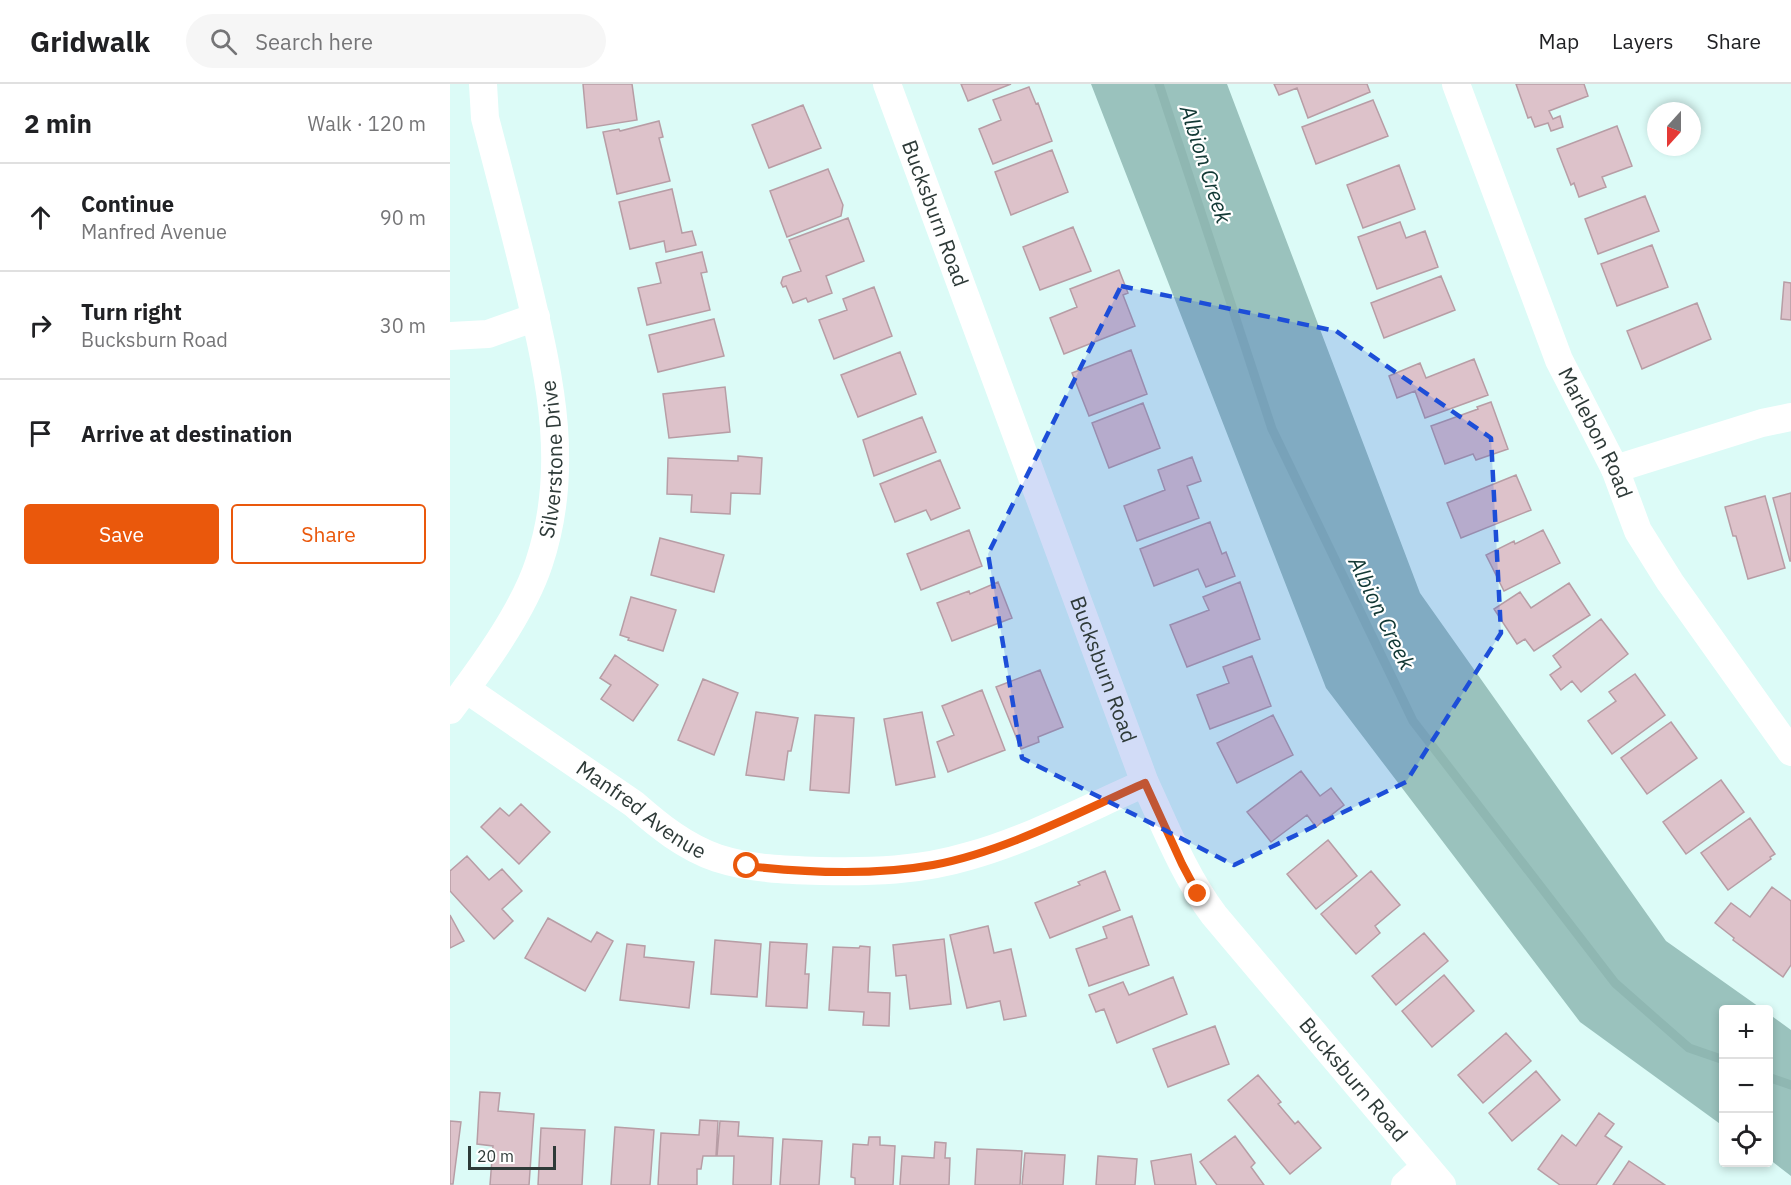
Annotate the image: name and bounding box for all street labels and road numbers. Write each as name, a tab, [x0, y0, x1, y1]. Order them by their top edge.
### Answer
street label: Bucksburn Road	[896, 136, 976, 290]
street label: Marlebon Road	[1552, 362, 1640, 502]
street label: Silverstone Drive	[532, 378, 568, 541]
street label: Bucksburn Road	[1064, 592, 1144, 746]
street label: Manfred Avenue	[571, 754, 711, 865]
street label: Bucksburn Road	[1293, 1011, 1414, 1147]

